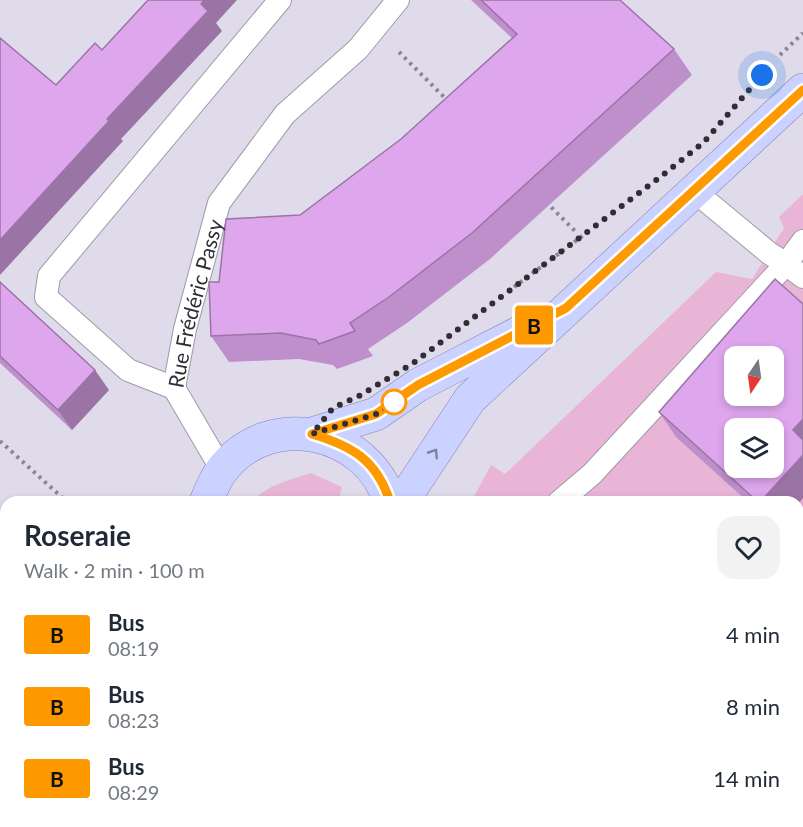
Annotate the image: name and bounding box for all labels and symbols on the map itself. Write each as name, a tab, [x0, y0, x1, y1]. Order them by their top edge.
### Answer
your location	[747, 60, 777, 90]
street label: Rue Frédéric Passy	[162, 216, 227, 390]
line badge: B	[514, 306, 554, 344]
north arrow	[724, 346, 784, 406]
unlabelled marker	[381, 389, 407, 415]
one-way arrow	[426, 449, 438, 459]

